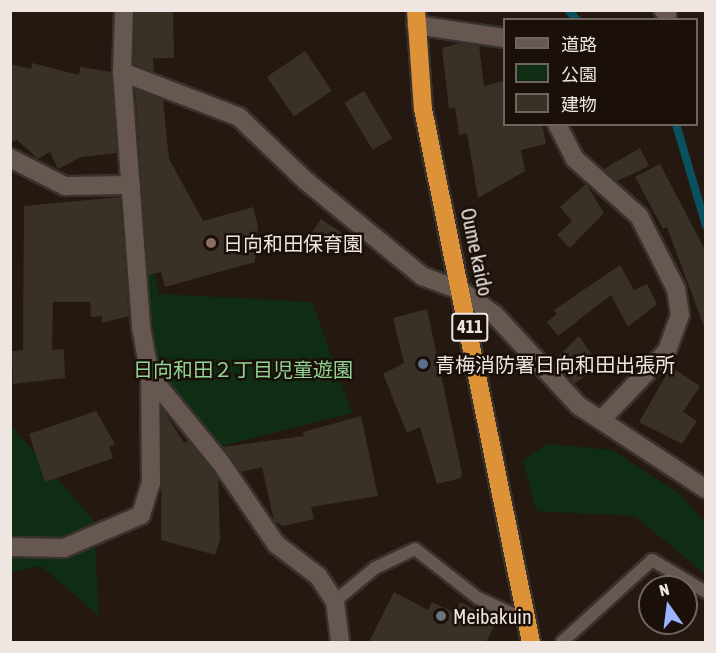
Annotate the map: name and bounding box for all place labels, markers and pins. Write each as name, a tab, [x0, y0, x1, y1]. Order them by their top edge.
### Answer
place label: 日向和田保育園	[223, 231, 363, 255]
marker: 日向和田保育園	[204, 236, 218, 250]
place label: 青梅消防署日向和田出張所	[435, 352, 675, 376]
marker: 青梅消防署日向和田出張所	[416, 357, 430, 371]
place label: Meibakuin	[453, 604, 532, 628]
marker: Meibakuin	[434, 609, 448, 623]

